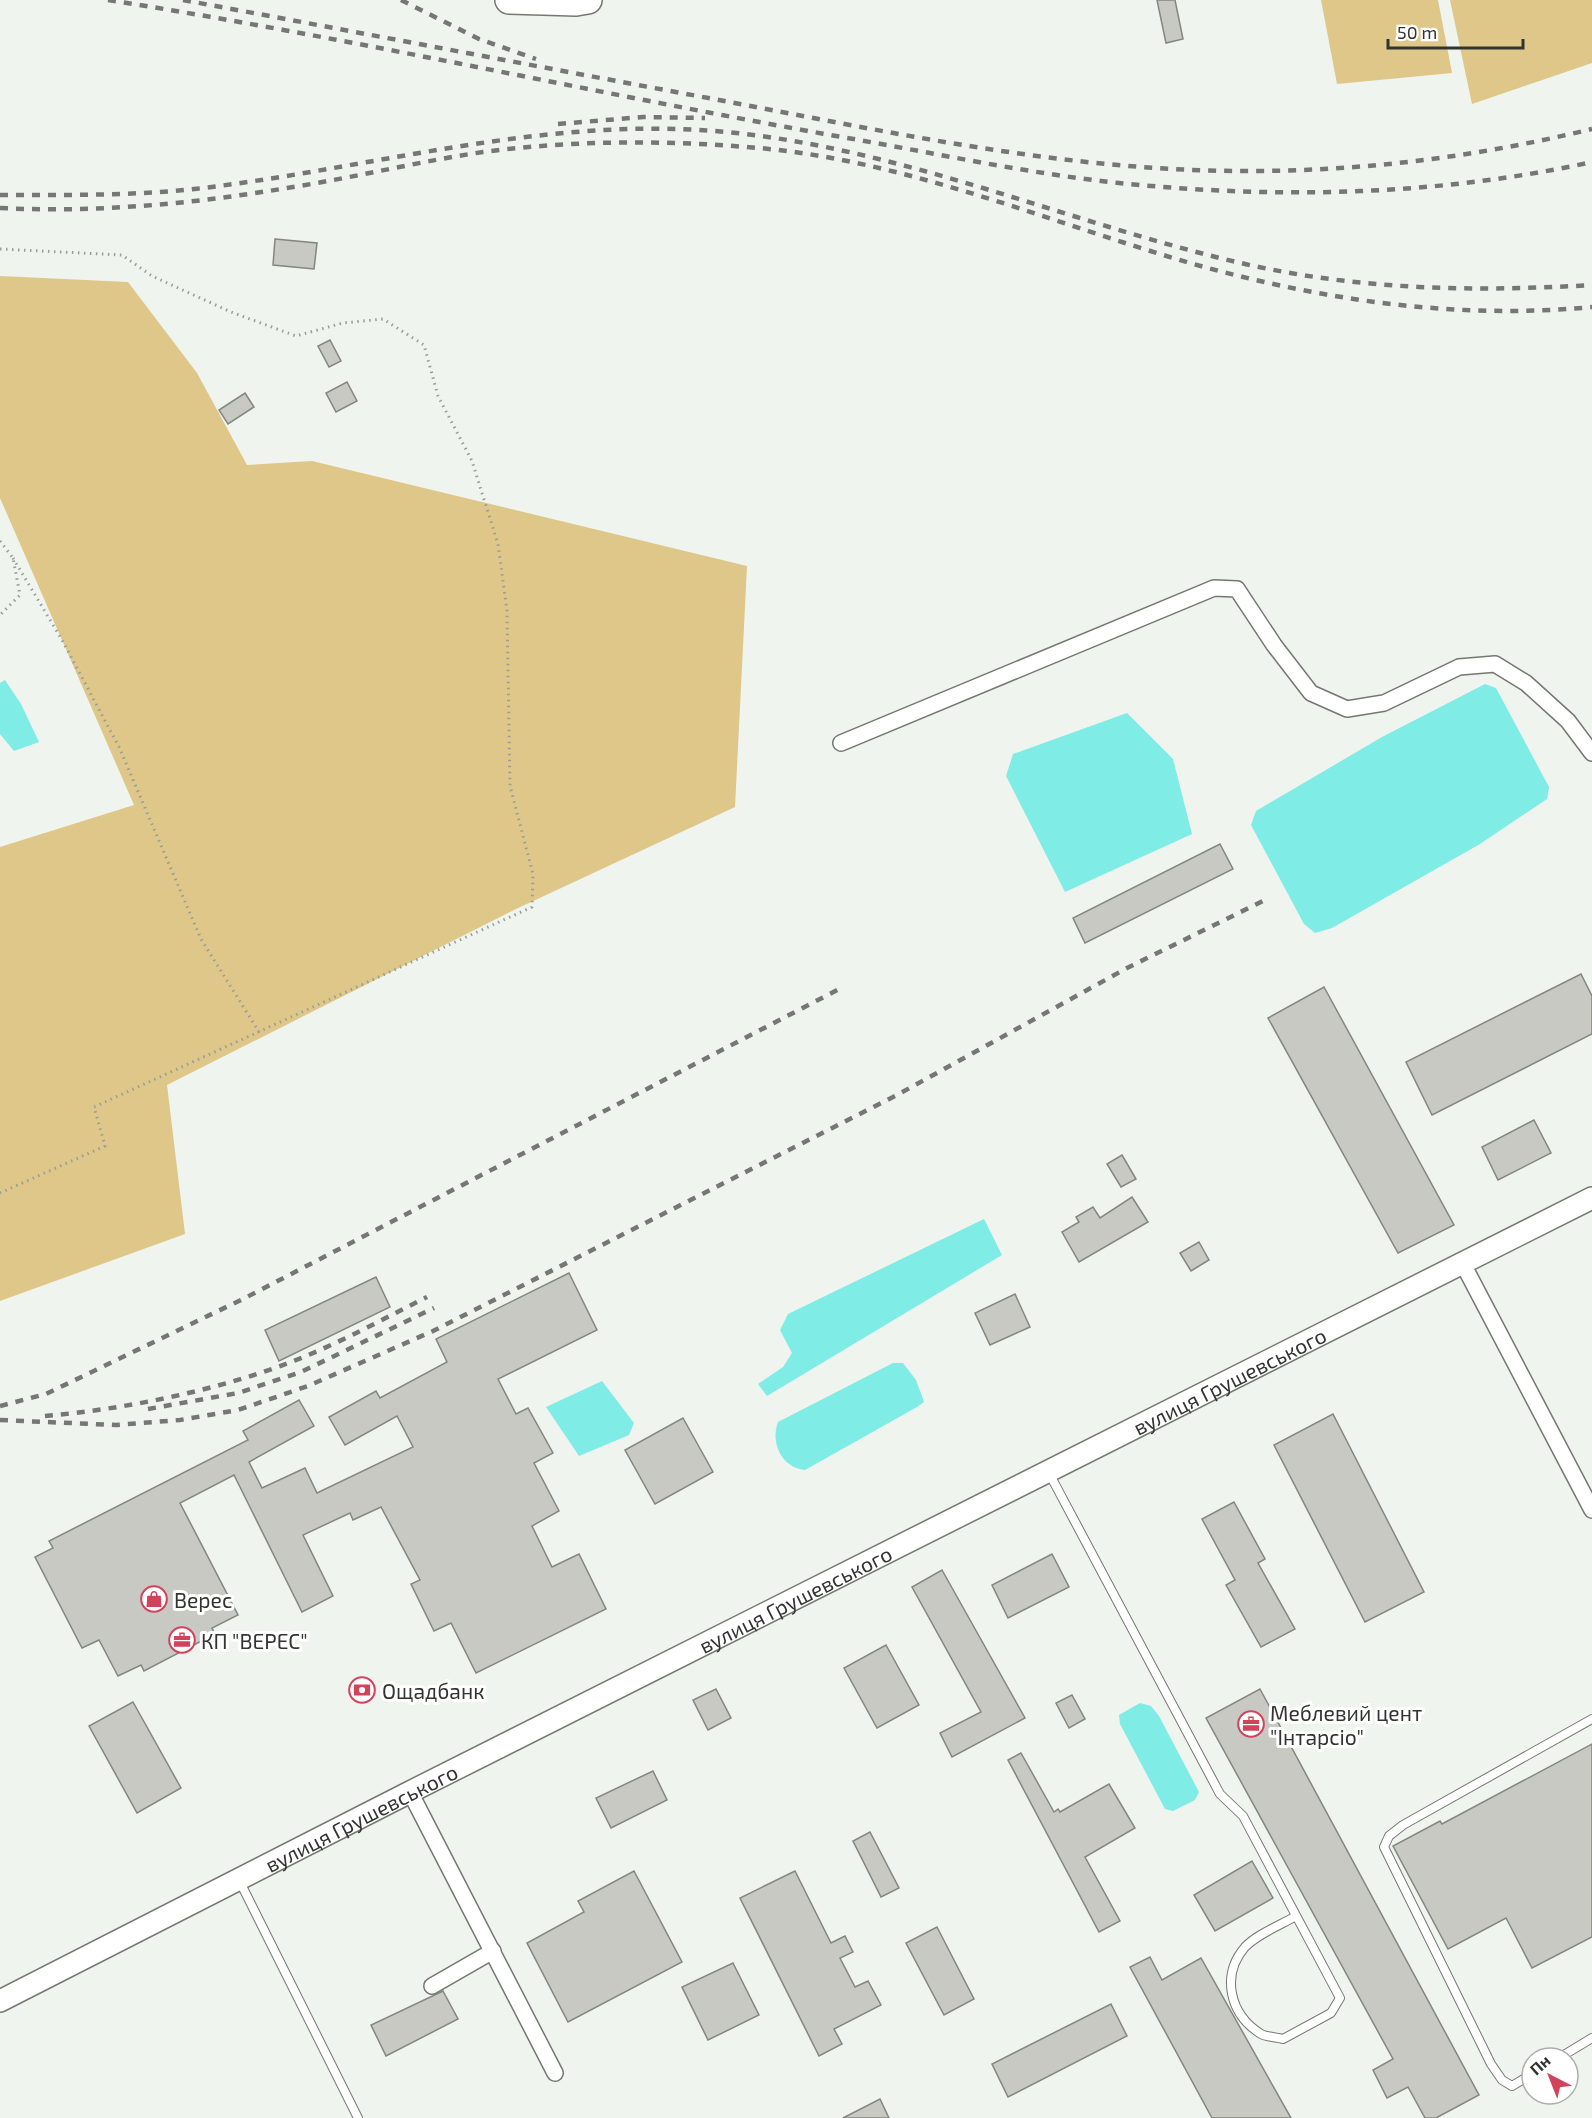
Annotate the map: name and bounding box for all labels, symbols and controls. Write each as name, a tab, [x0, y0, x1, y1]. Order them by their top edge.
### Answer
scale bar	[1388, 12, 1523, 50]
text: 50 m	[1397, 21, 1437, 43]
street label: вулиця Грушевського	[1129, 1321, 1330, 1439]
street label: вулиця Грушевського	[694, 1540, 896, 1657]
shop icon: Верес	[139, 1584, 169, 1614]
place label: Верес	[174, 1587, 232, 1612]
office icon: КП "ВЕРЕС"	[167, 1625, 197, 1655]
place label: КП "ВЕРЕС"	[201, 1628, 308, 1653]
bank icon: Ощадбанк	[347, 1675, 377, 1705]
place label: Ощадбанк	[382, 1678, 484, 1703]
place label: Меблевий цент "Інтарсіо"	[1270, 1700, 1422, 1749]
office icon: Меблевий цент "Інтарсіо"	[1236, 1709, 1266, 1739]
street label: вулиця Грушевського	[260, 1758, 461, 1876]
north arrow	[1520, 2046, 1580, 2106]
text: Пн	[1526, 2050, 1554, 2078]

